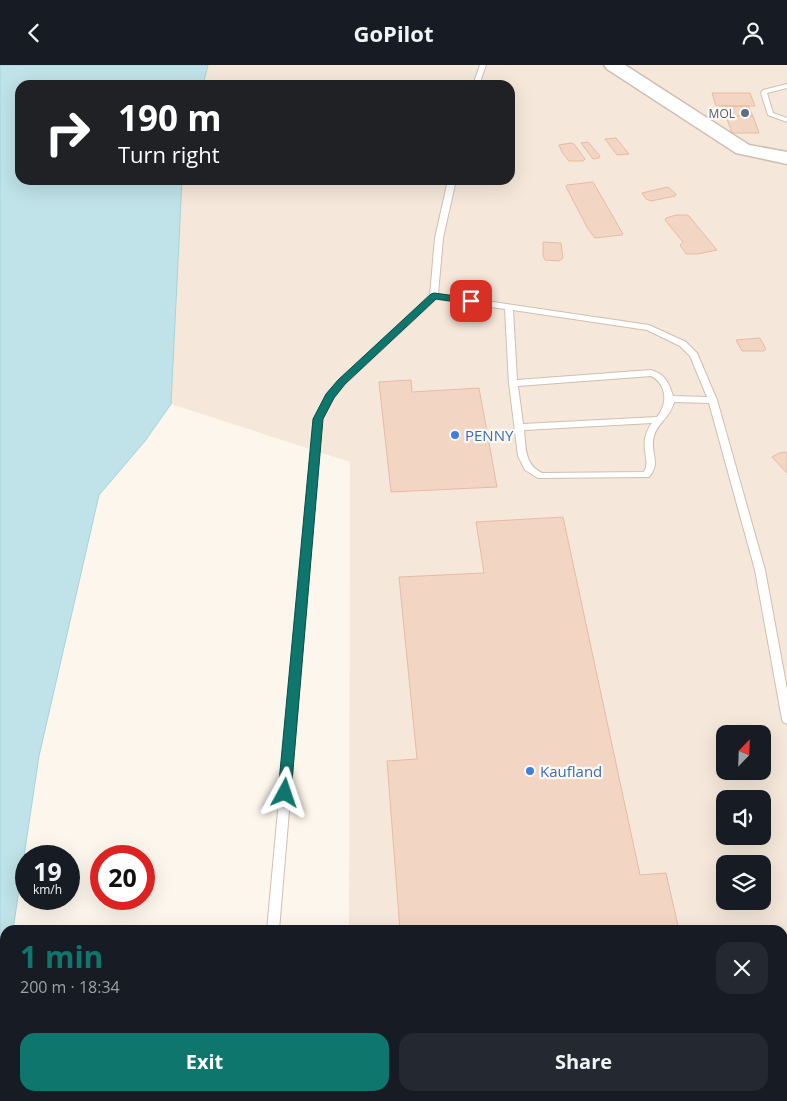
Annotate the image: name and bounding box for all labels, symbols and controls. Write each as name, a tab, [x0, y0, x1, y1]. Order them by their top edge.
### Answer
text: GoPilot	[354, 18, 433, 48]
icon: back	[20, 19, 48, 47]
icon: person	[739, 19, 767, 47]
text: 190 m	[118, 94, 222, 141]
icon: right	[35, 100, 100, 165]
place label: MOL	[709, 105, 735, 122]
marker: MOL	[739, 107, 751, 119]
text: Turn right	[118, 139, 220, 169]
pin	[450, 280, 492, 322]
icon: arrive	[457, 287, 485, 315]
place label: PENNY	[465, 425, 514, 445]
marker: PENNY	[449, 429, 461, 441]
north arrow	[716, 725, 771, 780]
map controls	[716, 725, 771, 910]
place label: Kaufland	[540, 761, 602, 781]
marker: Kaufland	[524, 765, 536, 777]
position arrow	[258, 766, 310, 818]
button: sound	[716, 790, 771, 845]
speed limit sign: 20	[90, 845, 155, 910]
text: 19	[33, 854, 62, 888]
button: layers	[716, 855, 771, 910]
text: km/h	[33, 881, 62, 898]
text: 1 min	[20, 936, 103, 977]
button: close	[716, 942, 768, 994]
text: 200 m · 18:34	[20, 976, 120, 998]
button: Exit	[20, 1033, 389, 1091]
button: Share	[399, 1033, 768, 1091]

